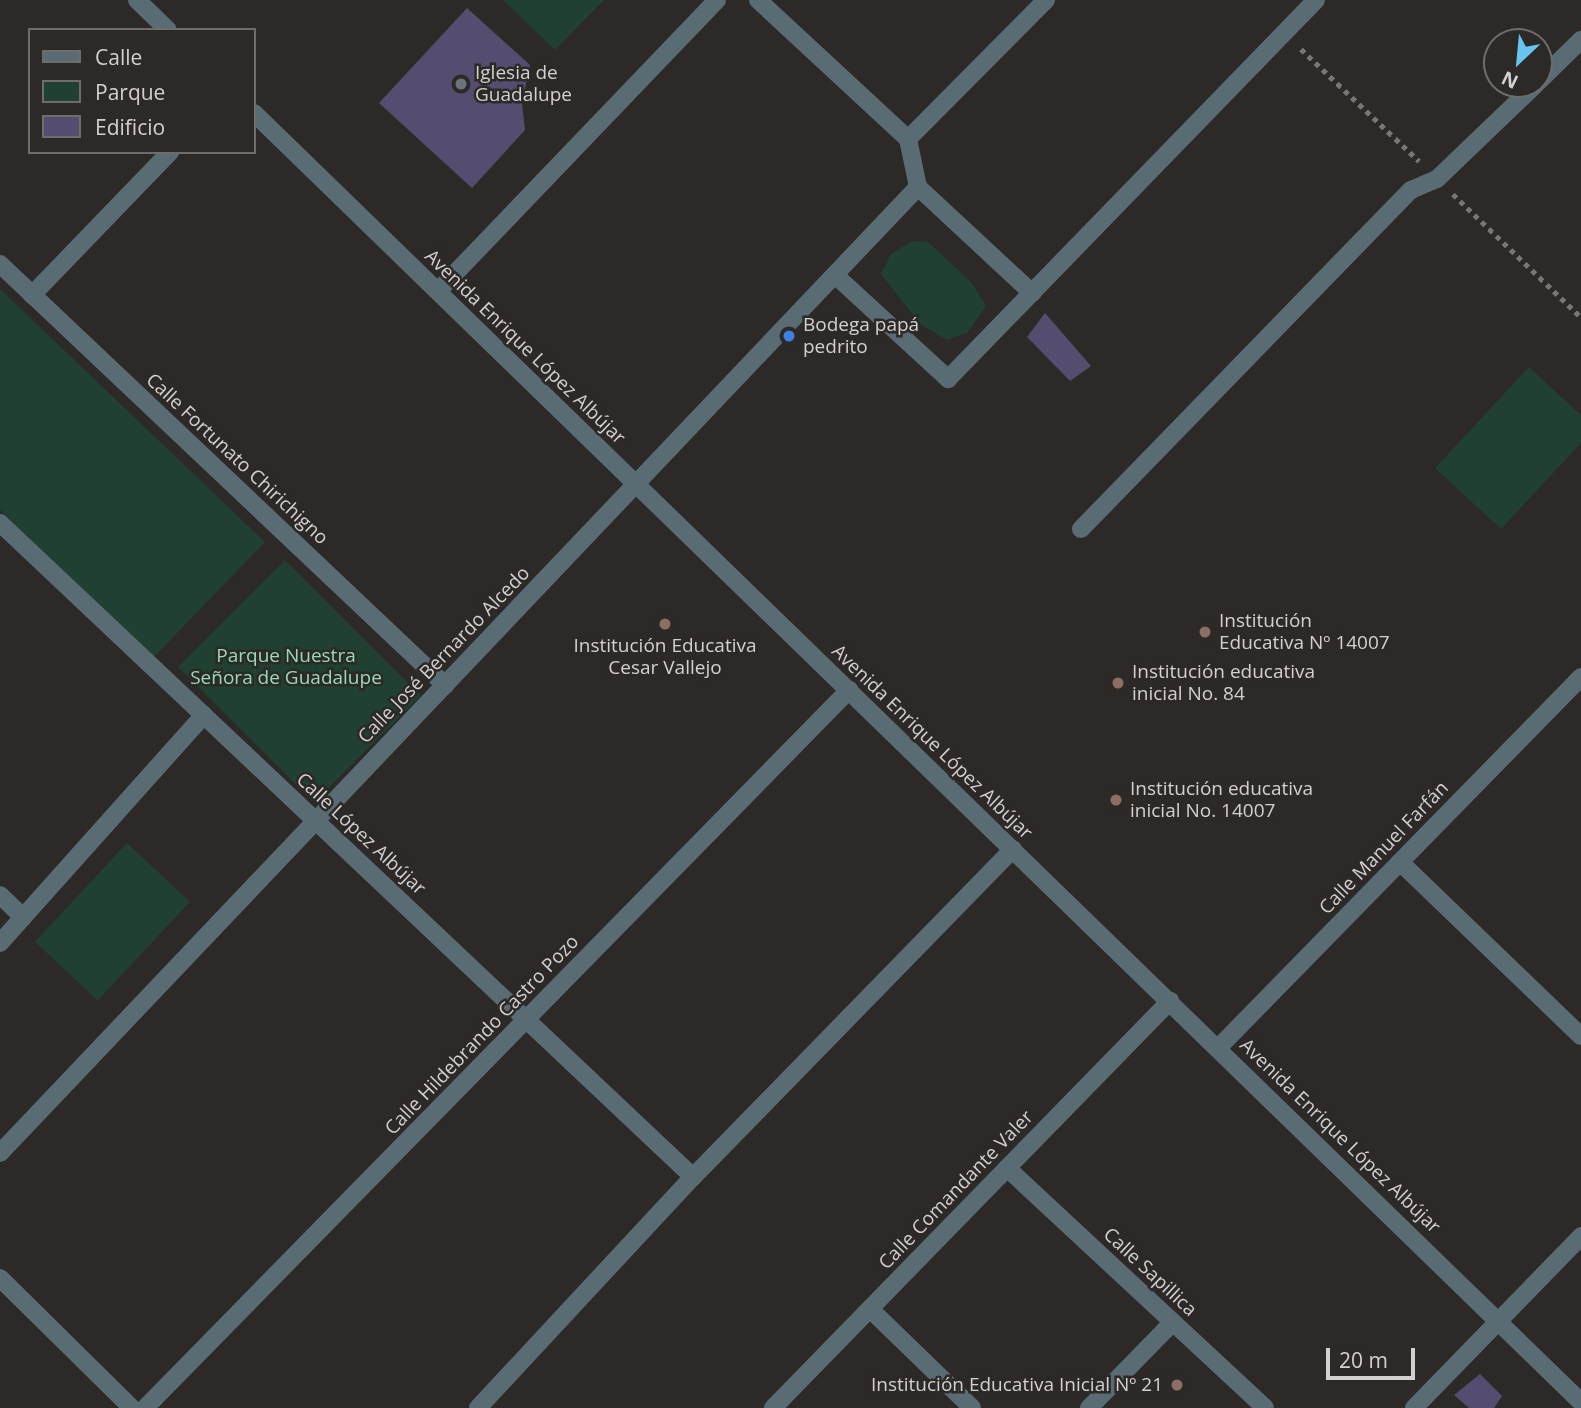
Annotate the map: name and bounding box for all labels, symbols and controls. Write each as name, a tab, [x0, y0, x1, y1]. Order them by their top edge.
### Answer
legend	[28, 28, 256, 154]
north arrow	[1483, 28, 1553, 98]
text: Calle	[95, 43, 142, 71]
place label: Iglesia de Guadalupe	[475, 62, 572, 106]
text: N	[1497, 65, 1522, 95]
marker: Iglesia de Guadalupe	[453, 76, 469, 92]
text: Parque	[95, 78, 165, 106]
text: Edificio	[95, 113, 165, 141]
street label: Avenida Enrique López Albújar	[420, 245, 630, 449]
place label: Bodega papá pedrito	[803, 314, 919, 358]
marker: Bodega papá pedrito	[781, 328, 797, 344]
street label: Calle Fortunato Chirichigno	[141, 369, 333, 549]
street label: Calle José Bernardo Alcedo	[353, 562, 535, 748]
place label: Institución Educativa Nº 14007	[1219, 610, 1390, 654]
marker: Institución Educativa Cesar Vallejo	[657, 616, 673, 632]
marker: Institución Educativa Nº 14007	[1197, 624, 1213, 640]
place label: Institución Educativa Cesar Vallejo	[573, 635, 757, 679]
street label: Avenida Enrique López Albújar	[827, 640, 1037, 844]
park label: Parque Nuestra Señora de Guadalupe	[190, 645, 382, 689]
place label: Institución educativa inicial No. 84	[1132, 661, 1315, 705]
marker: Institución educativa inicial No. 84	[1110, 675, 1126, 691]
street label: Calle López Albújar	[292, 768, 430, 900]
street label: Calle Manuel Farfán	[1315, 777, 1453, 919]
place label: Institución educativa inicial No. 14007	[1130, 778, 1313, 822]
marker: Institución educativa inicial No. 14007	[1108, 792, 1124, 808]
street label: Calle Hildebrando Castro Pozo	[380, 930, 584, 1140]
street label: Avenida Enrique López Albújar	[1235, 1034, 1445, 1238]
street label: Calle Comandante Valer	[874, 1106, 1038, 1274]
street label: Calle Sapillica	[1099, 1223, 1201, 1321]
scale bar	[1329, 1334, 1418, 1378]
text: 20 m	[1339, 1346, 1388, 1374]
place label: Institución Educativa Inicial Nº 21	[871, 1374, 1163, 1396]
marker: Institución Educativa Inicial Nº 21	[1169, 1377, 1185, 1393]

